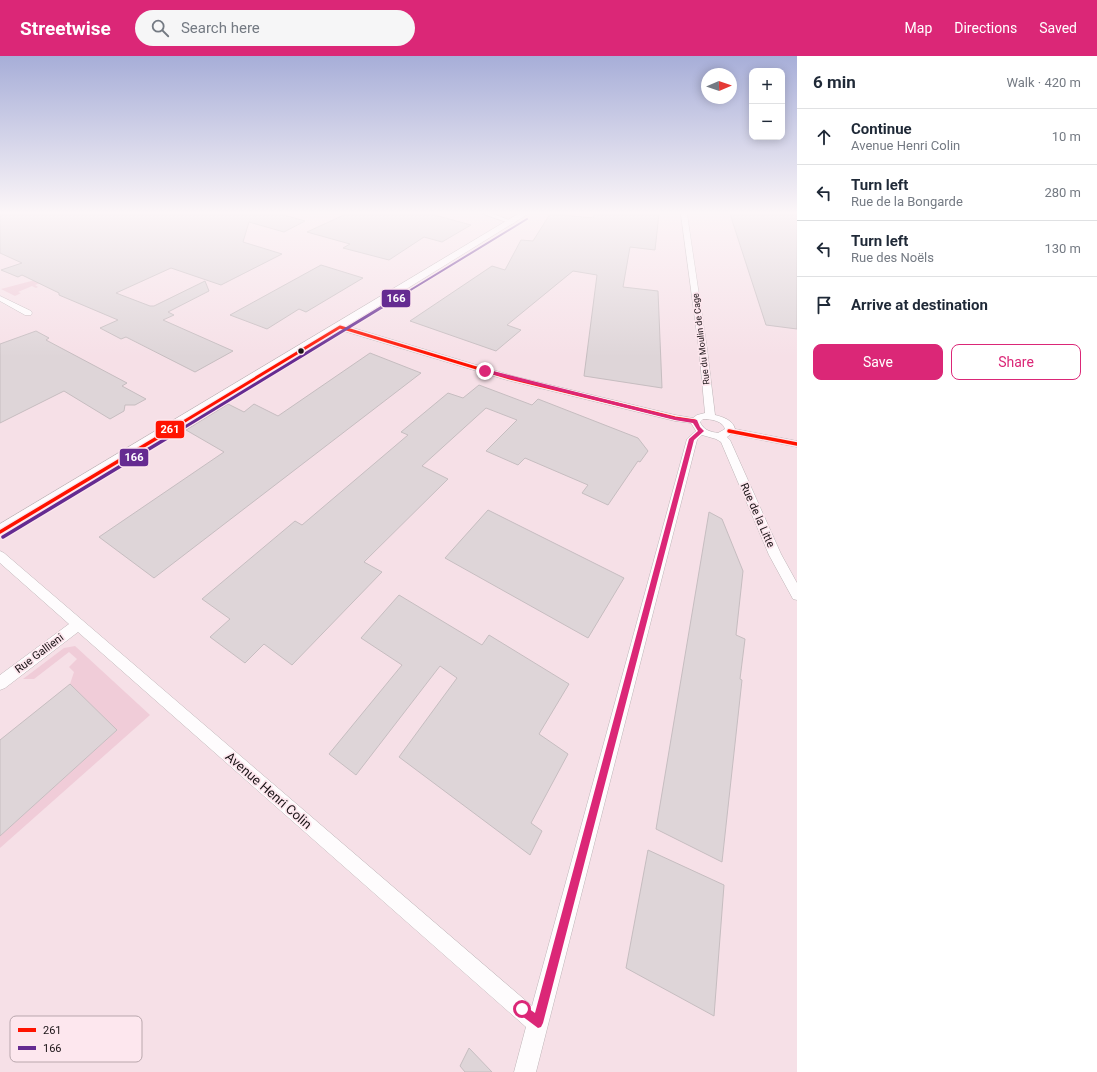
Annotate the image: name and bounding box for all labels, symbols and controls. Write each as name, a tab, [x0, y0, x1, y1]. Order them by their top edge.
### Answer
search box	[135, 10, 415, 46]
text: Streetwise	[20, 17, 111, 40]
icon: search	[149, 17, 171, 39]
text: Search here	[181, 19, 260, 37]
text: Map	[905, 20, 932, 36]
text: Directions	[954, 20, 1017, 36]
text: Saved	[1039, 20, 1077, 36]
north arrow	[701, 68, 737, 104]
map controls	[749, 68, 785, 140]
button: +	[749, 68, 785, 104]
text: 6 min	[813, 72, 856, 92]
text: Walk · 420 m	[1006, 75, 1081, 90]
button: −	[749, 104, 785, 140]
text: Continue	[851, 120, 912, 138]
icon: ahead	[813, 126, 835, 148]
text: 10 m	[1052, 129, 1081, 144]
text: Avenue Henri Colin	[851, 138, 960, 153]
text: Turn left	[851, 176, 908, 194]
icon: left	[813, 182, 835, 204]
text: 280 m	[1044, 185, 1081, 200]
text: Rue de la Bongarde	[851, 194, 963, 209]
text: Turn left	[851, 232, 908, 250]
icon: left	[813, 238, 835, 260]
text: 130 m	[1044, 241, 1081, 256]
text: Rue des Noëls	[851, 250, 934, 265]
line badge: 166	[381, 289, 411, 308]
text: 166	[387, 292, 405, 305]
street label: Rue du Moulin de Cage	[690, 293, 712, 385]
icon: arrive	[813, 294, 835, 316]
text: Arrive at destination	[851, 296, 988, 314]
button: Save	[813, 344, 943, 380]
button: Share	[951, 344, 1081, 380]
unlabelled marker	[296, 346, 306, 356]
route end	[476, 362, 494, 380]
line badge: 261	[155, 420, 185, 439]
text: 261	[161, 423, 179, 436]
line badge: 166	[119, 448, 149, 467]
text: 166	[125, 451, 143, 464]
street label: Rue de la Litte	[738, 481, 778, 550]
street label: Rue Gallieni	[12, 631, 66, 676]
street label: Avenue Henri Colin	[223, 749, 315, 832]
route start	[513, 1000, 531, 1018]
legend	[10, 1016, 142, 1062]
text: 261	[43, 1024, 62, 1037]
text: 166	[43, 1042, 62, 1055]

